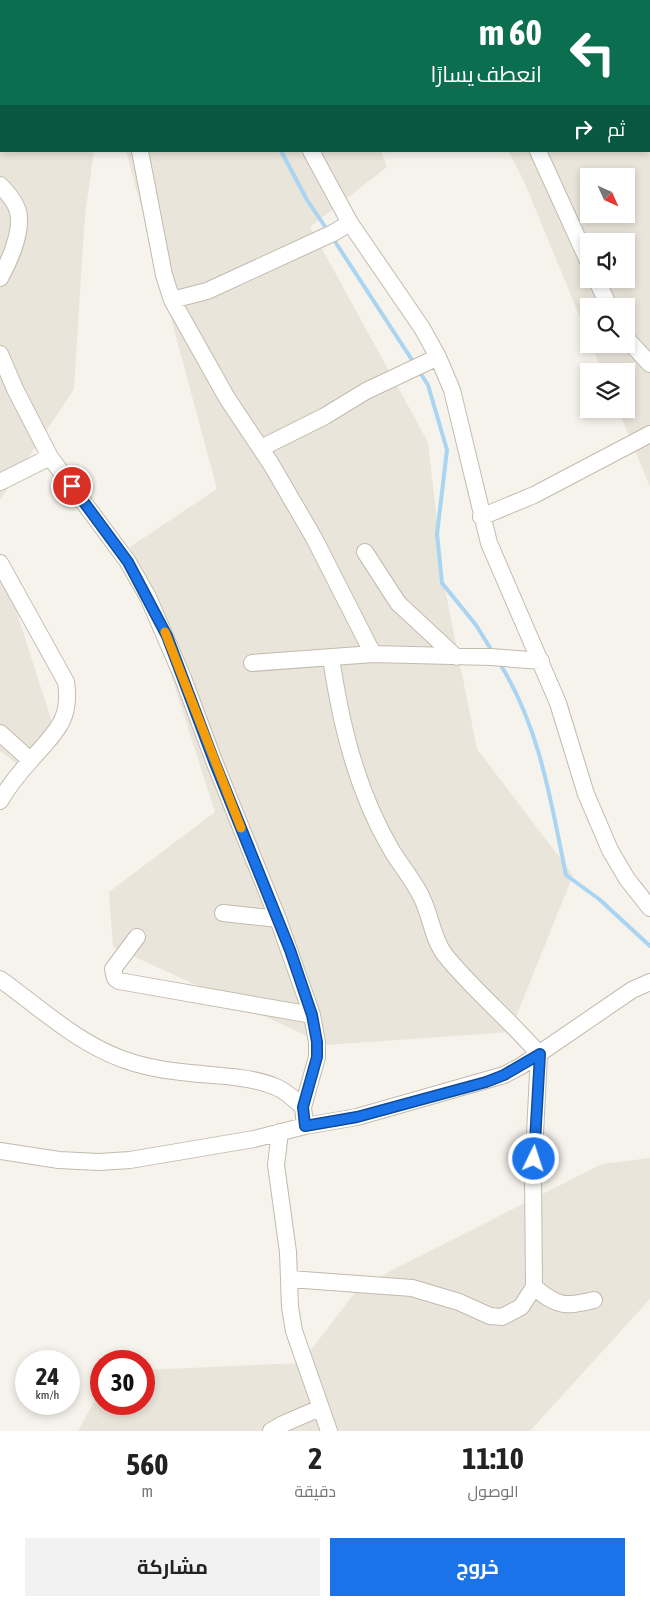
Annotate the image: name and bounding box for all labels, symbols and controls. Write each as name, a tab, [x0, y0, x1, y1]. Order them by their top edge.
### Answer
text: 60 m	[479, 12, 542, 52]
icon: left	[560, 20, 625, 85]
text: انعطف يسارًا	[431, 61, 542, 87]
icon: right	[569, 115, 597, 143]
text: ثم	[607, 118, 625, 140]
north arrow	[580, 168, 635, 222]
map controls	[580, 168, 635, 418]
button: sound	[580, 233, 635, 288]
button: search	[580, 298, 635, 353]
button: layers	[580, 363, 635, 418]
pin	[51, 465, 93, 507]
icon: arrive	[58, 472, 86, 500]
position arrow	[507, 1132, 559, 1184]
speed limit sign: 30	[90, 1350, 155, 1415]
text: 24	[36, 1362, 59, 1390]
text: km/h	[36, 1388, 59, 1402]
text: 2	[308, 1441, 322, 1475]
text: 11:10	[462, 1441, 524, 1475]
text: 560	[126, 1447, 168, 1481]
text: m	[141, 1482, 153, 1500]
text: دقيقة	[294, 1482, 336, 1500]
text: الوصول	[468, 1482, 519, 1500]
button: مشاركة	[25, 1538, 320, 1596]
button: خروج	[330, 1538, 625, 1596]

